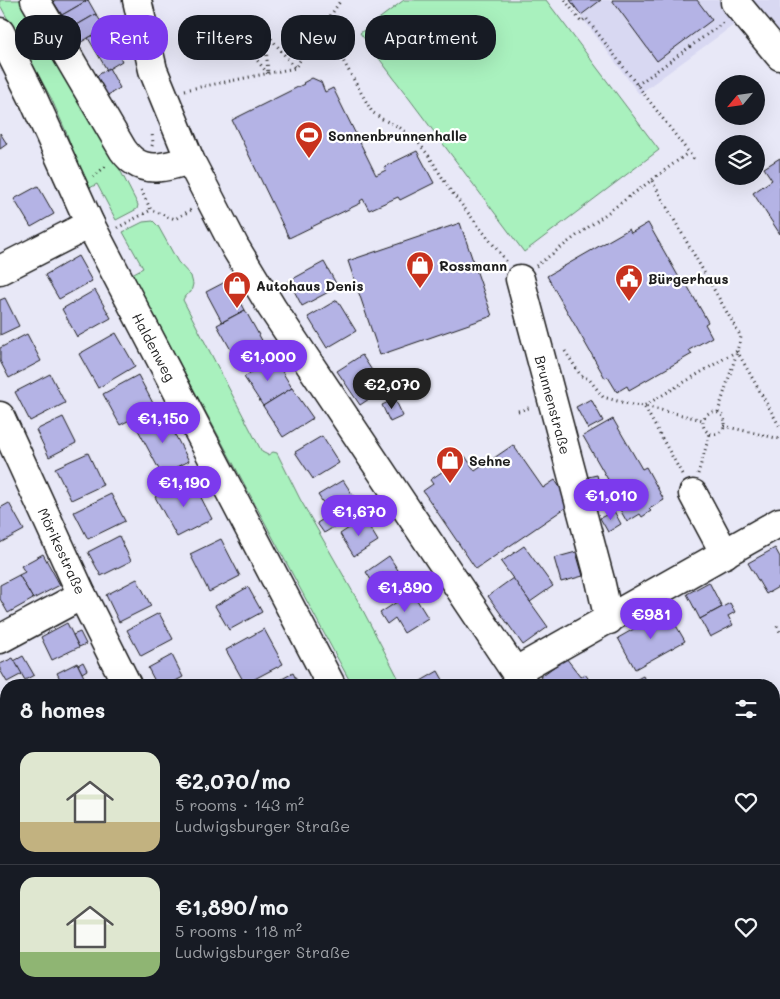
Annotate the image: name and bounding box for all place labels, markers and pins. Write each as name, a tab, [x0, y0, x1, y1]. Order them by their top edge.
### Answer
sports icon: Sonnenbrunnenhalle	[294, 120, 324, 159]
place label: Sonnenbrunnenhalle	[328, 126, 467, 145]
shop icon: Rossmann	[405, 250, 435, 289]
place label: Rossmann	[439, 256, 507, 275]
public building icon: Bürgerhaus	[614, 263, 644, 302]
place label: Bürgerhaus	[648, 269, 729, 288]
shop icon: Autohaus Denis	[222, 270, 252, 309]
place label: Autohaus Denis	[256, 276, 364, 295]
pin: €1,000	[227, 340, 309, 382]
pin: €2,070	[351, 368, 433, 410]
pin: €1,150	[122, 402, 204, 444]
shop icon: Sehne	[435, 445, 465, 484]
place label: Sehne	[469, 451, 511, 470]
pin: €1,190	[143, 466, 225, 508]
pin: €1,010	[570, 478, 652, 521]
pin: €1,670	[318, 494, 400, 537]
pin: €1,890	[364, 570, 446, 613]
pin: €981	[621, 598, 681, 640]

